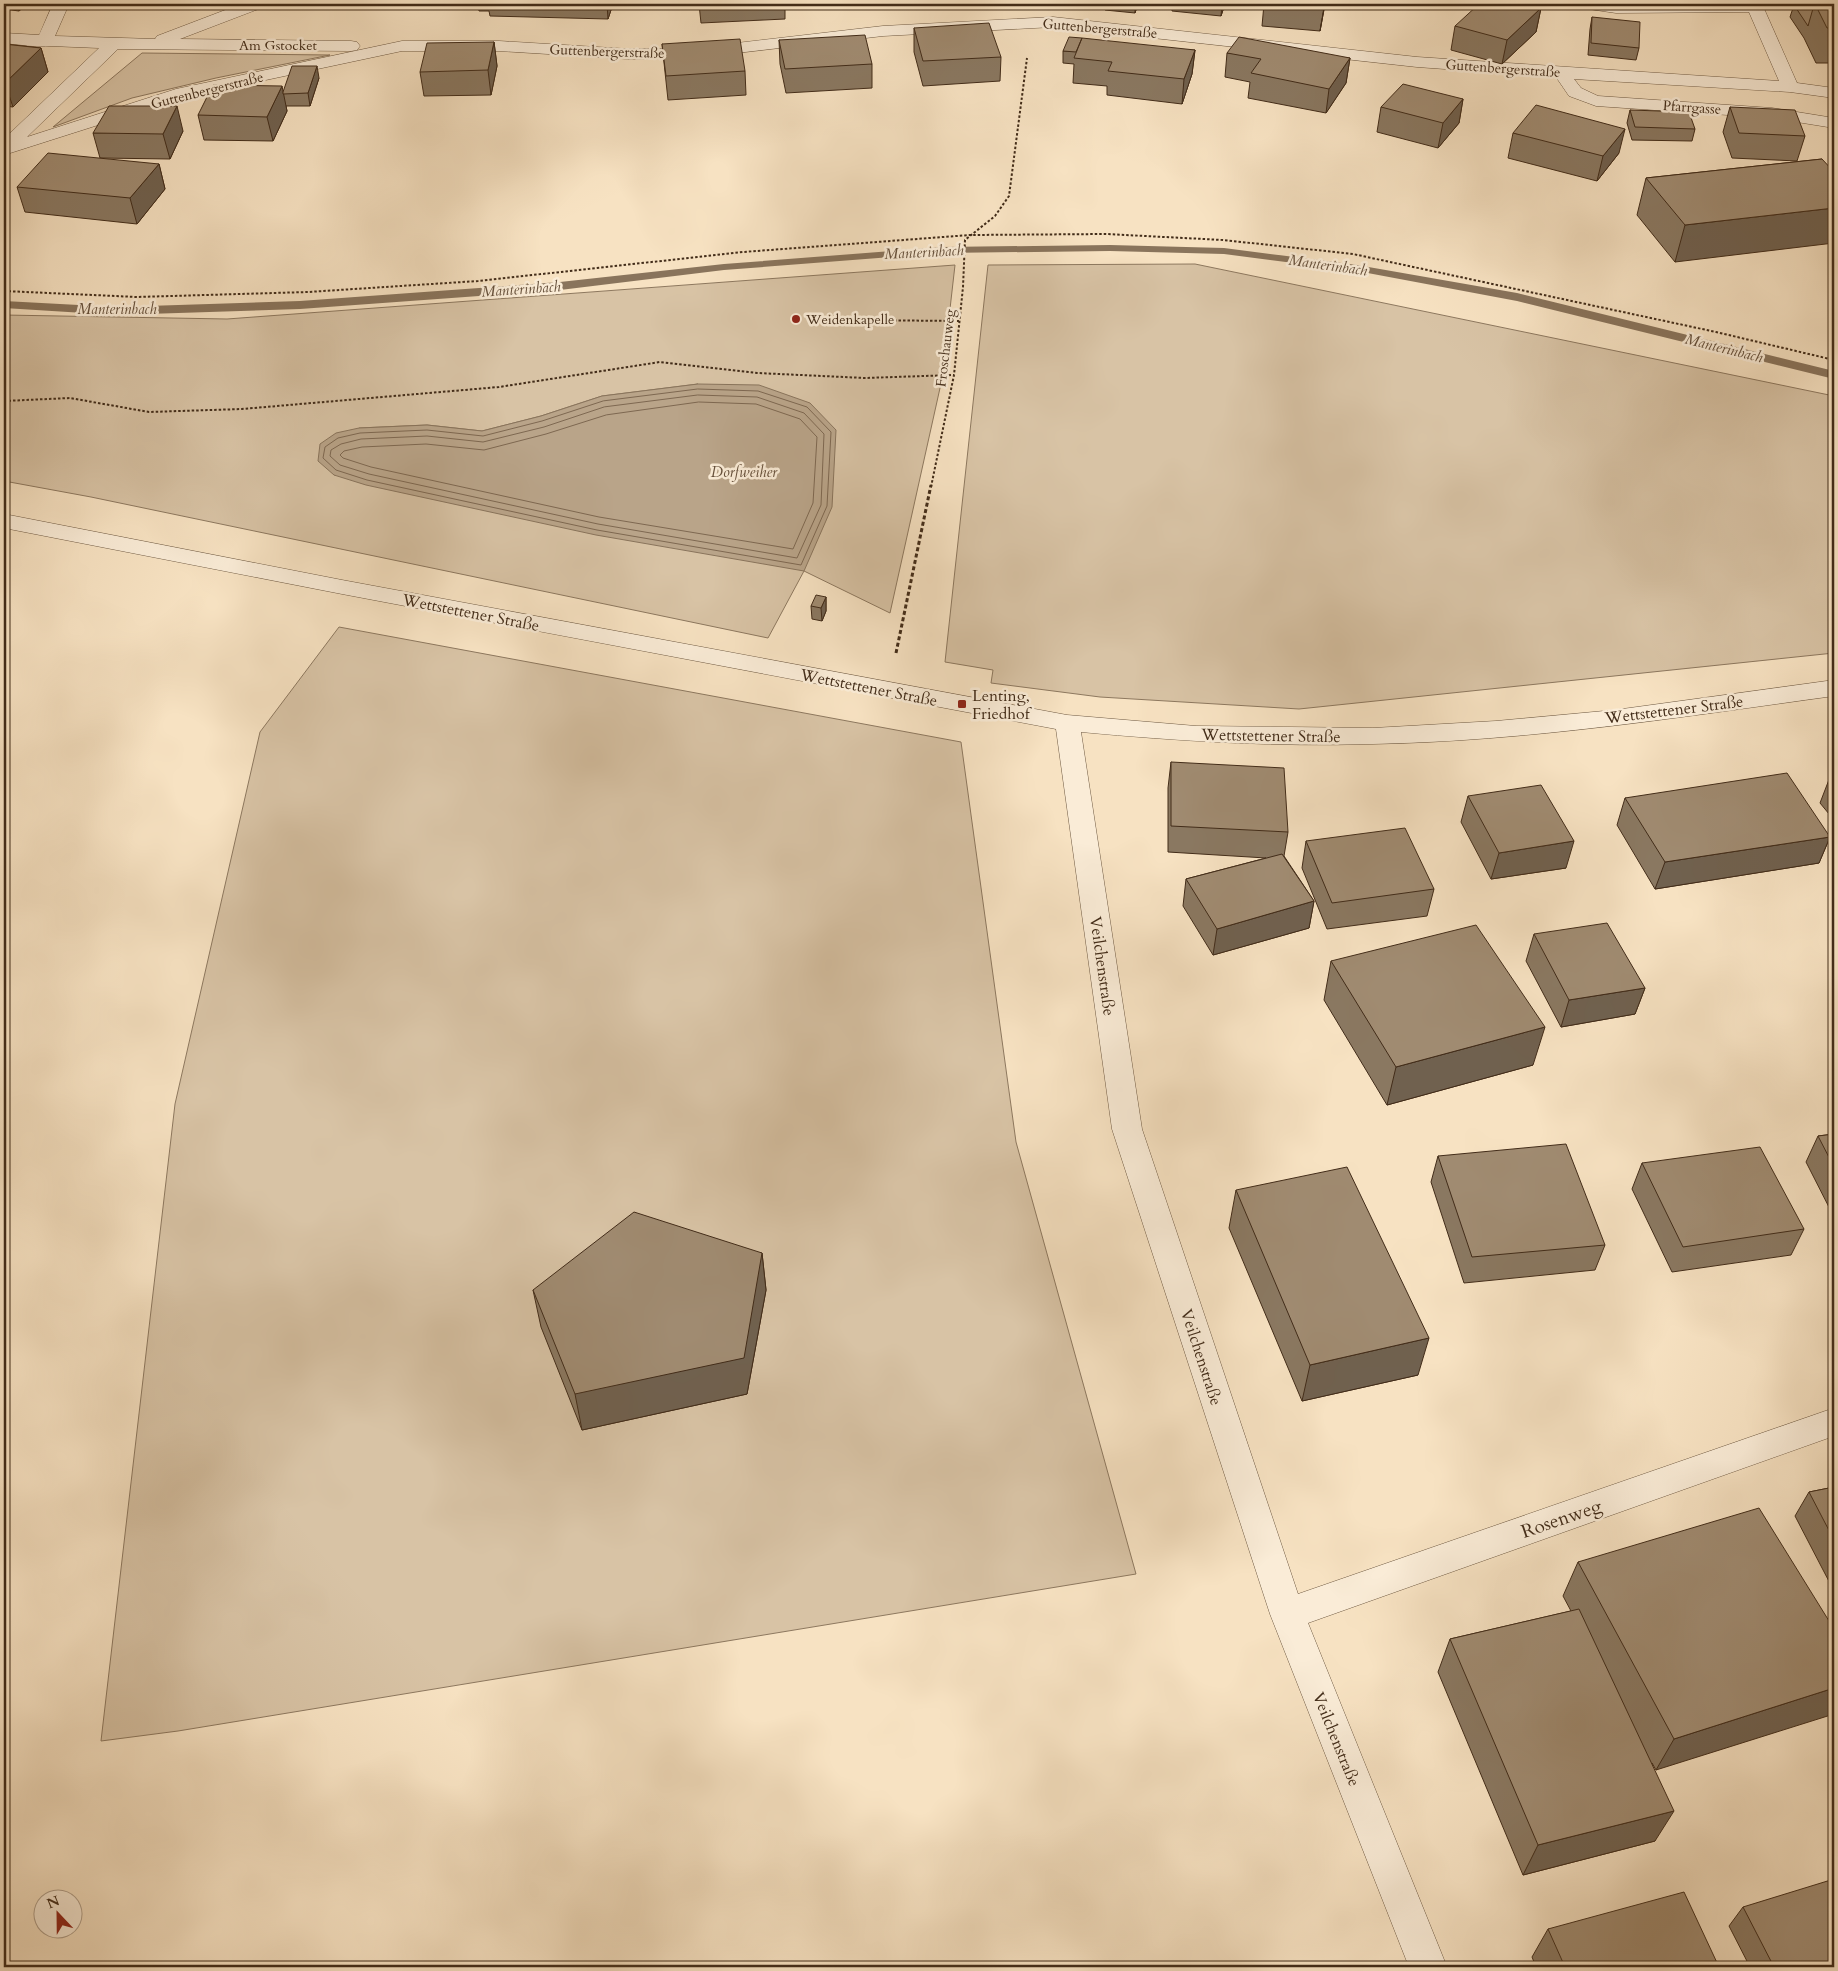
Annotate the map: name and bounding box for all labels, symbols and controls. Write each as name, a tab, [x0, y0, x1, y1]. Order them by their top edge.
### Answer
street label: Guttenbergerstraße	[1042, 14, 1158, 43]
street label: Am Gstocket	[239, 36, 318, 55]
street label: Guttenbergerstraße	[549, 40, 665, 63]
street label: Guttenbergerstraße	[1445, 55, 1561, 82]
street label: Guttenbergerstraße	[149, 67, 265, 114]
street label: Pfarrgasse	[1662, 96, 1722, 119]
water label: Manterinbach	[884, 240, 965, 264]
water label: Manterinbach	[1287, 250, 1370, 281]
water label: Manterinbach	[481, 276, 562, 302]
water label: Manterinbach	[77, 299, 158, 319]
street label: Froschauweg	[931, 308, 960, 388]
place label: Weidenkapelle	[805, 310, 894, 329]
marker: Weidenkapelle	[790, 313, 802, 325]
water label: Manterinbach	[1683, 329, 1766, 368]
water label: Dorfweiher	[711, 462, 778, 482]
street label: Wettstettener Straße	[399, 589, 541, 637]
street label: Wettstettener Straße	[797, 664, 939, 712]
place label: Lenting, Friedhof	[972, 685, 1033, 725]
street label: Wettstettener Straße	[1603, 691, 1745, 730]
marker: Lenting, Friedhof	[956, 698, 968, 710]
street label: Wettstettener Straße	[1200, 724, 1341, 748]
street label: Veilchenstraße	[1084, 915, 1120, 1017]
street label: Veilchenstraße	[1175, 1306, 1227, 1408]
street label: Rosenweg	[1518, 1493, 1605, 1545]
street label: Veilchenstraße	[1307, 1689, 1365, 1790]
north arrow	[32, 1888, 82, 1938]
text: N	[44, 1891, 63, 1913]

